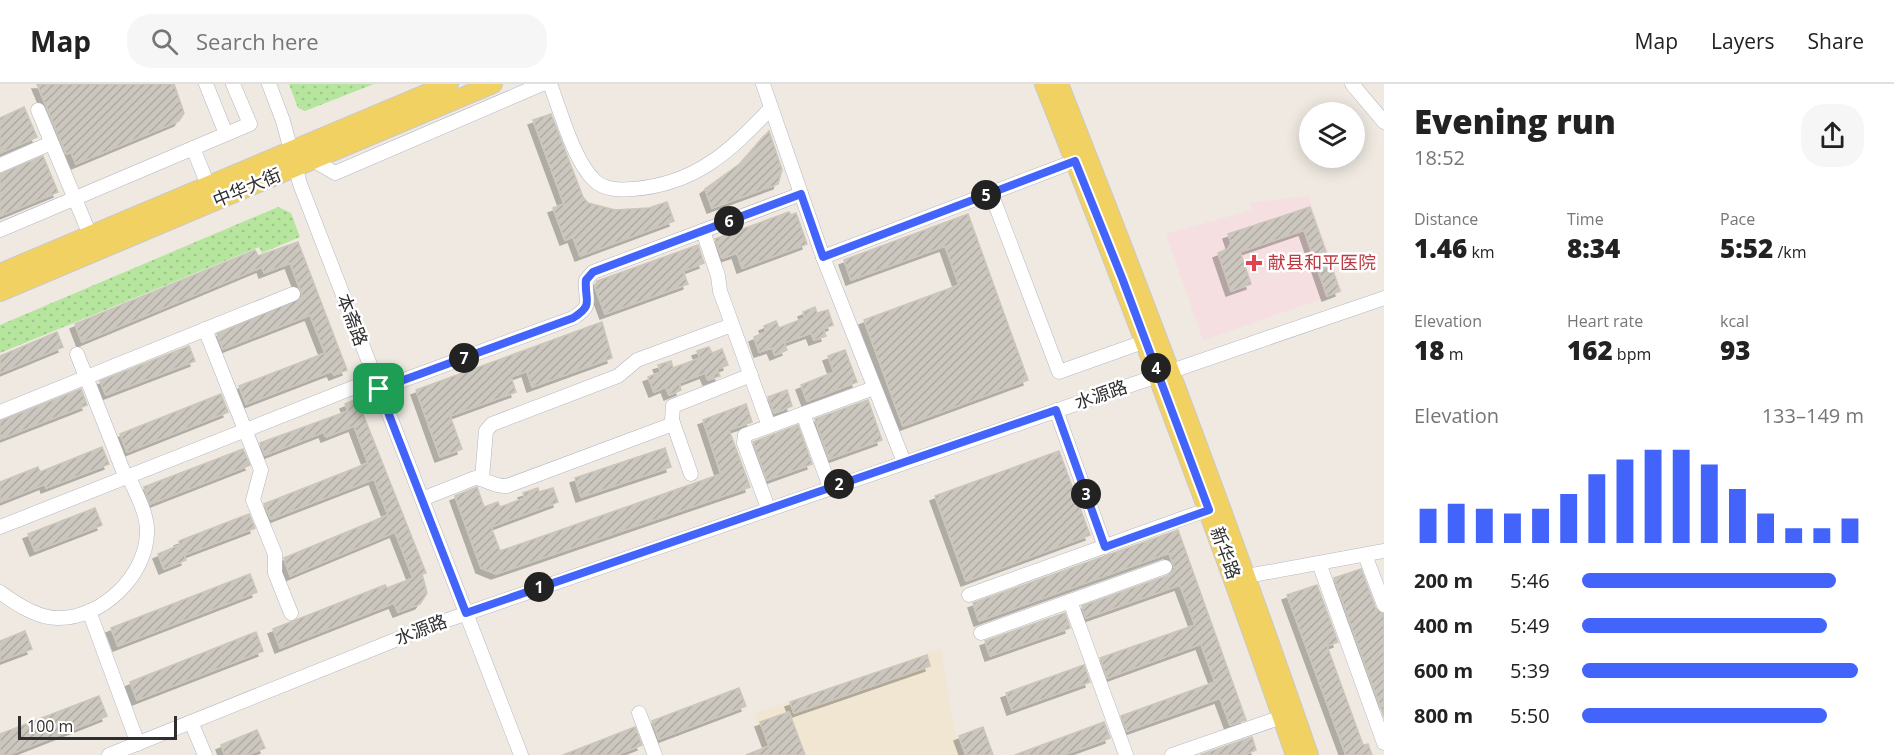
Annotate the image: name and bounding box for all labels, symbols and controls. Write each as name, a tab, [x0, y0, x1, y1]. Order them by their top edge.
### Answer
search box	[127, 14, 547, 68]
text: Map	[30, 22, 91, 60]
icon: search	[148, 25, 181, 58]
text: Search here	[196, 26, 319, 56]
text: Map	[1635, 27, 1678, 55]
text: Layers	[1711, 27, 1775, 55]
text: Share	[1808, 27, 1864, 55]
text: Evening run	[1414, 99, 1616, 144]
map controls	[1299, 102, 1365, 168]
button: layers	[1299, 102, 1365, 168]
button: share	[1801, 104, 1864, 167]
text: 18:52	[1414, 144, 1465, 171]
street label: 中华大街	[209, 162, 284, 212]
pin: 5	[971, 180, 1001, 210]
text: 5	[981, 184, 991, 206]
pin: 6	[714, 206, 744, 236]
text: Distance	[1414, 208, 1478, 230]
text: Time	[1567, 208, 1604, 230]
text: Pace	[1720, 208, 1755, 230]
text: 6	[724, 210, 734, 232]
text: 1.46	[1414, 230, 1467, 266]
text: 8:34	[1567, 230, 1620, 266]
text: 5:52	[1720, 230, 1773, 266]
text: km	[1467, 241, 1495, 263]
text: /km	[1773, 241, 1806, 263]
place label: 献县和平医院	[1268, 250, 1376, 274]
marker: 献县和平医院	[1245, 254, 1263, 272]
street label: 本斋路	[332, 290, 374, 349]
text: Elevation	[1414, 310, 1482, 332]
text: Heart rate	[1567, 310, 1643, 332]
text: kcal	[1720, 310, 1749, 332]
text: 18	[1414, 332, 1444, 368]
text: 162	[1567, 332, 1613, 368]
text: 93	[1720, 332, 1750, 368]
pin: 7	[449, 343, 479, 373]
text: m	[1444, 343, 1463, 365]
text: bpm	[1613, 343, 1651, 365]
text: 7	[459, 347, 469, 369]
pin: 4	[1141, 353, 1171, 383]
text: 4	[1151, 357, 1161, 379]
pin	[353, 363, 404, 414]
icon: arrive	[362, 372, 395, 405]
street label: 水源路	[1071, 374, 1130, 414]
text: Elevation	[1414, 402, 1499, 429]
text: 133–149 m	[1762, 402, 1864, 429]
pin: 2	[824, 469, 854, 499]
text: 2	[834, 473, 844, 495]
pin: 3	[1071, 479, 1101, 509]
text: 3	[1081, 483, 1091, 505]
street label: 新华路	[1205, 523, 1246, 582]
text: 200 m	[1414, 567, 1473, 594]
text: 5:46	[1510, 567, 1550, 594]
pin: 1	[524, 572, 554, 602]
text: 1	[534, 576, 544, 598]
street label: 水源路	[391, 608, 450, 650]
text: 400 m	[1414, 612, 1473, 639]
text: 5:49	[1510, 612, 1550, 639]
text: 600 m	[1414, 657, 1473, 684]
text: 5:39	[1510, 657, 1550, 684]
text: 800 m	[1414, 702, 1473, 729]
text: 5:50	[1510, 702, 1550, 729]
scale bar	[18, 713, 177, 740]
text: 100 m	[27, 715, 73, 737]

